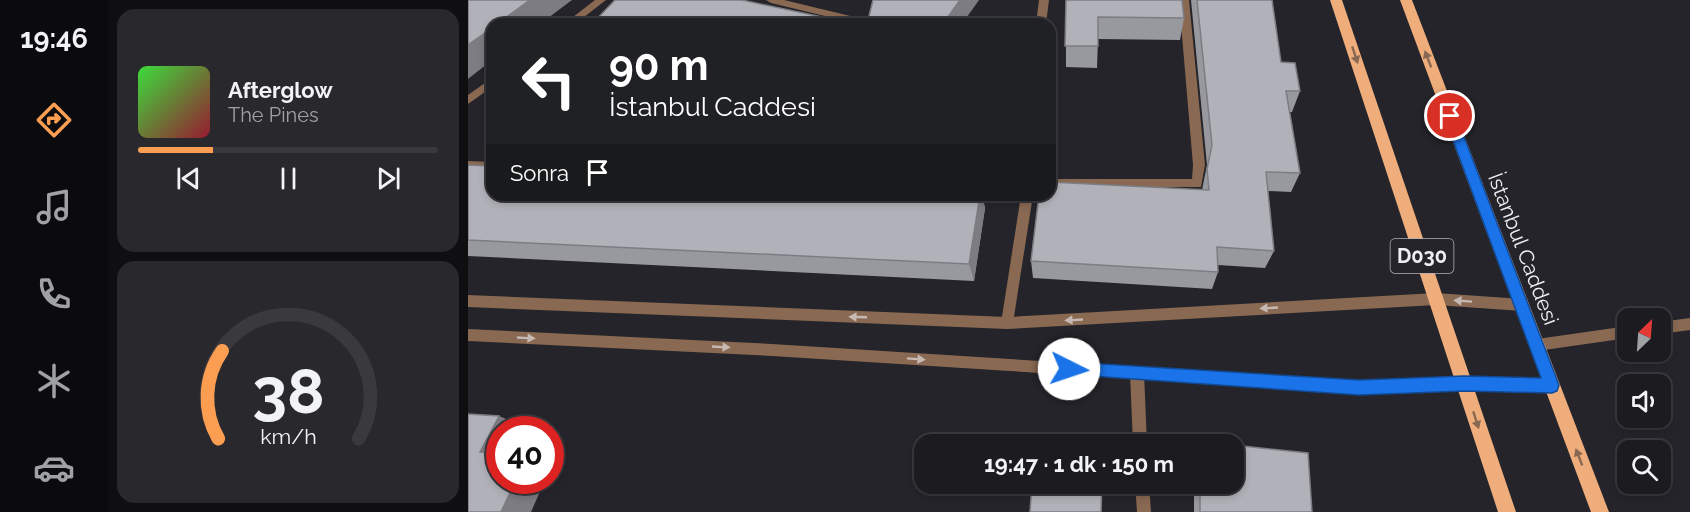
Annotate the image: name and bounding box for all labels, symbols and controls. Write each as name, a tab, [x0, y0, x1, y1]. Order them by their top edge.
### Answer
text: 19:46	[20, 23, 88, 54]
text: 90 m	[609, 41, 709, 90]
icon: left	[510, 42, 588, 120]
one-way arrow	[1351, 47, 1360, 65]
one-way arrow	[1423, 50, 1433, 68]
text: Afterglow	[228, 77, 333, 103]
pin	[1424, 90, 1475, 141]
text: İstanbul Caddesi	[609, 91, 816, 122]
icon: directions	[33, 99, 75, 141]
icon: arrive	[1433, 99, 1466, 132]
text: The Pines	[228, 103, 319, 127]
icon: arrive	[581, 156, 614, 189]
text: Sonra	[510, 160, 569, 186]
icon: previous	[172, 162, 205, 195]
icon: pause	[272, 162, 305, 195]
icon: next	[372, 162, 405, 195]
street label: İstanbul Caddesi	[1483, 169, 1564, 328]
icon: music	[33, 186, 75, 228]
road number: D030	[1390, 239, 1454, 273]
icon: phone	[33, 273, 75, 315]
one-way arrow	[1454, 296, 1473, 306]
one-way arrow	[1259, 304, 1278, 313]
north arrow	[1617, 308, 1671, 362]
map controls	[1617, 308, 1671, 494]
one-way arrow	[849, 313, 868, 322]
one-way arrow	[1064, 315, 1083, 324]
one-way arrow	[517, 333, 536, 342]
position arrow	[1037, 337, 1101, 401]
one-way arrow	[712, 343, 731, 352]
text: 38	[252, 354, 324, 428]
one-way arrow	[906, 354, 925, 364]
icon: climate	[33, 360, 75, 402]
button: sound	[1617, 374, 1671, 428]
one-way arrow	[1472, 411, 1482, 429]
speed limit sign: 40	[486, 416, 564, 494]
text: km/h	[260, 424, 316, 449]
button: search	[1617, 440, 1671, 494]
icon: car	[33, 447, 75, 489]
one-way arrow	[1574, 448, 1583, 466]
text: 19:47 · 1 dk · 150 m	[984, 451, 1174, 477]

